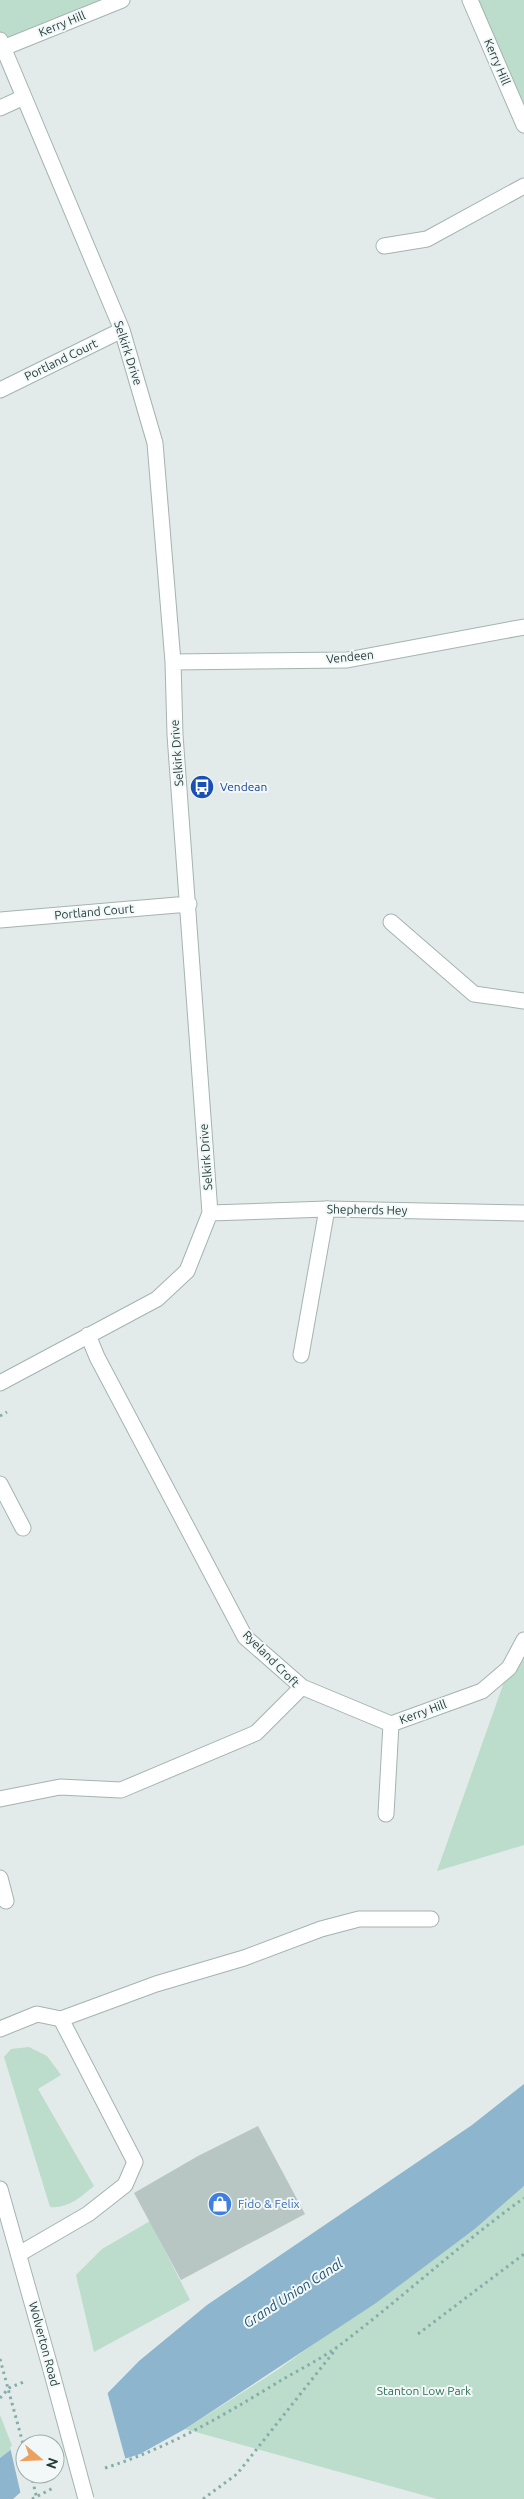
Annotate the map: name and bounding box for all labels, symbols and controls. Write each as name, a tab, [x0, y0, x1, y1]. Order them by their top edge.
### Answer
street label: Kerry Hill	[37, 8, 87, 39]
street label: Kerry Hill	[482, 37, 513, 87]
street label: Selkirk Drive	[112, 319, 145, 387]
street label: Portland Court	[22, 336, 100, 383]
street label: Vendeen	[326, 648, 374, 665]
street label: Selkirk Drive	[168, 719, 185, 787]
bus stop icon: Vendean	[189, 774, 215, 800]
place label: Vendean	[220, 780, 267, 793]
street label: Portland Court	[54, 902, 135, 921]
street label: Selkirk Drive	[197, 1123, 214, 1191]
street label: Shepherds Hey	[327, 1202, 408, 1217]
street label: Ryeland Croft	[241, 1628, 302, 1690]
street label: Kerry Hill	[397, 1697, 448, 1726]
shop icon: Fido & Felix	[207, 2191, 233, 2217]
place label: Fido & Felix	[238, 2197, 300, 2210]
water label: Grand Union Canal	[240, 2255, 346, 2331]
street label: Wolverton Road	[27, 2300, 62, 2388]
park label: Stanton Low Park	[377, 2384, 471, 2397]
north arrow	[15, 2434, 65, 2484]
text: N	[43, 2456, 62, 2471]

